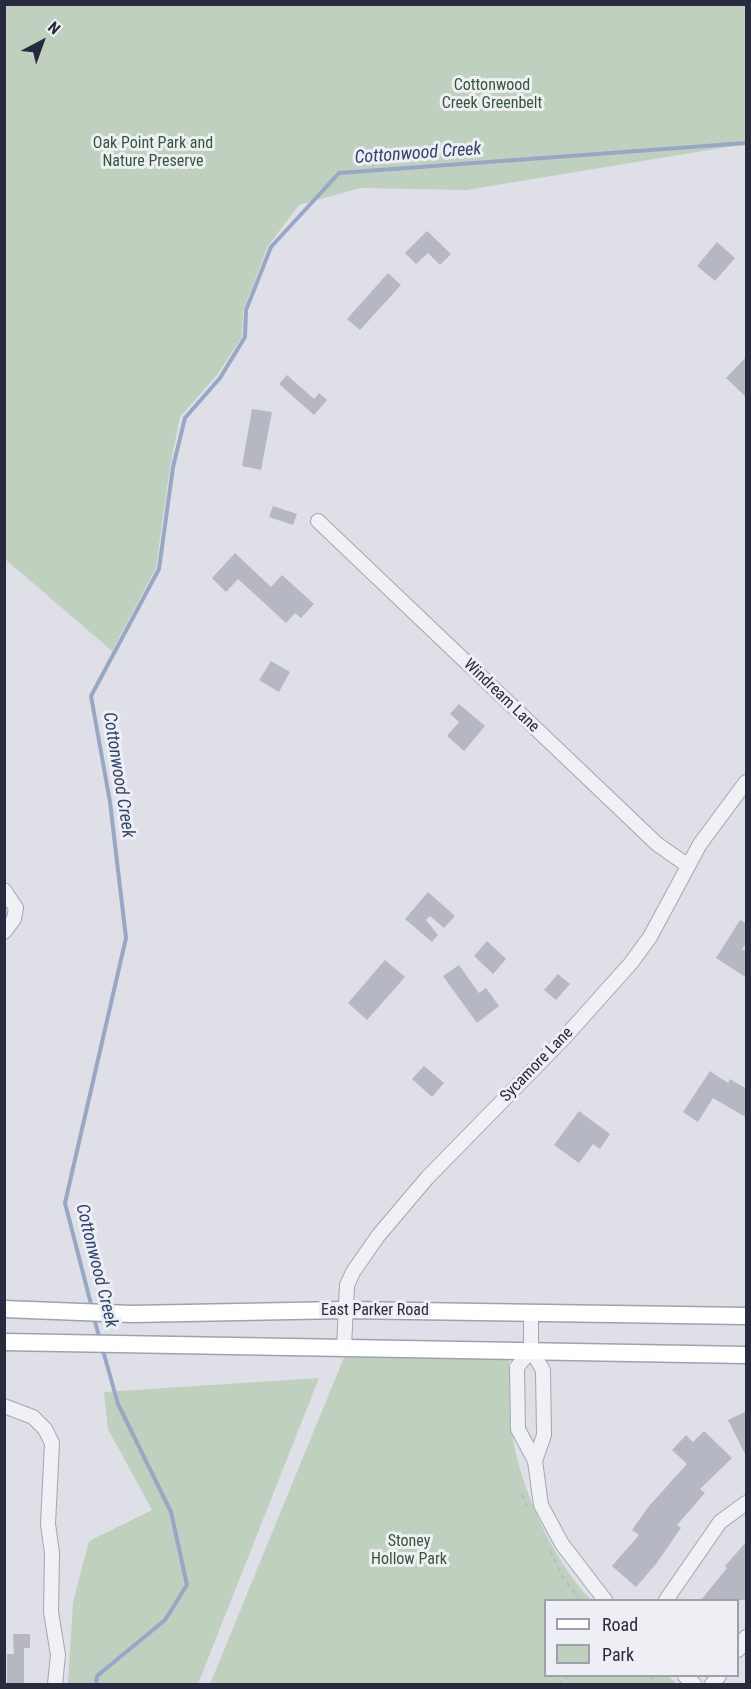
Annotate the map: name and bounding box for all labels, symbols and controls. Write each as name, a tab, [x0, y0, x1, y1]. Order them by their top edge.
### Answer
north arrow	[12, 12, 72, 72]
text: N	[44, 18, 64, 38]
park label: Cottonwood Creek Greenbelt	[442, 76, 542, 114]
park label: Oak Point Park and Nature Preserve	[93, 134, 213, 172]
water label: Cottonwood Creek	[354, 139, 482, 169]
street label: Windream Lane	[459, 655, 543, 737]
water label: Cottonwood Creek	[97, 711, 139, 839]
street label: Sycamore Lane	[497, 1024, 577, 1106]
water label: Cottonwood Creek	[70, 1202, 122, 1330]
street label: East Parker Road	[321, 1301, 429, 1321]
park label: Stoney Hollow Park	[371, 1532, 447, 1570]
legend	[544, 1599, 739, 1677]
text: Road	[602, 1614, 638, 1635]
text: Park	[602, 1644, 634, 1665]

